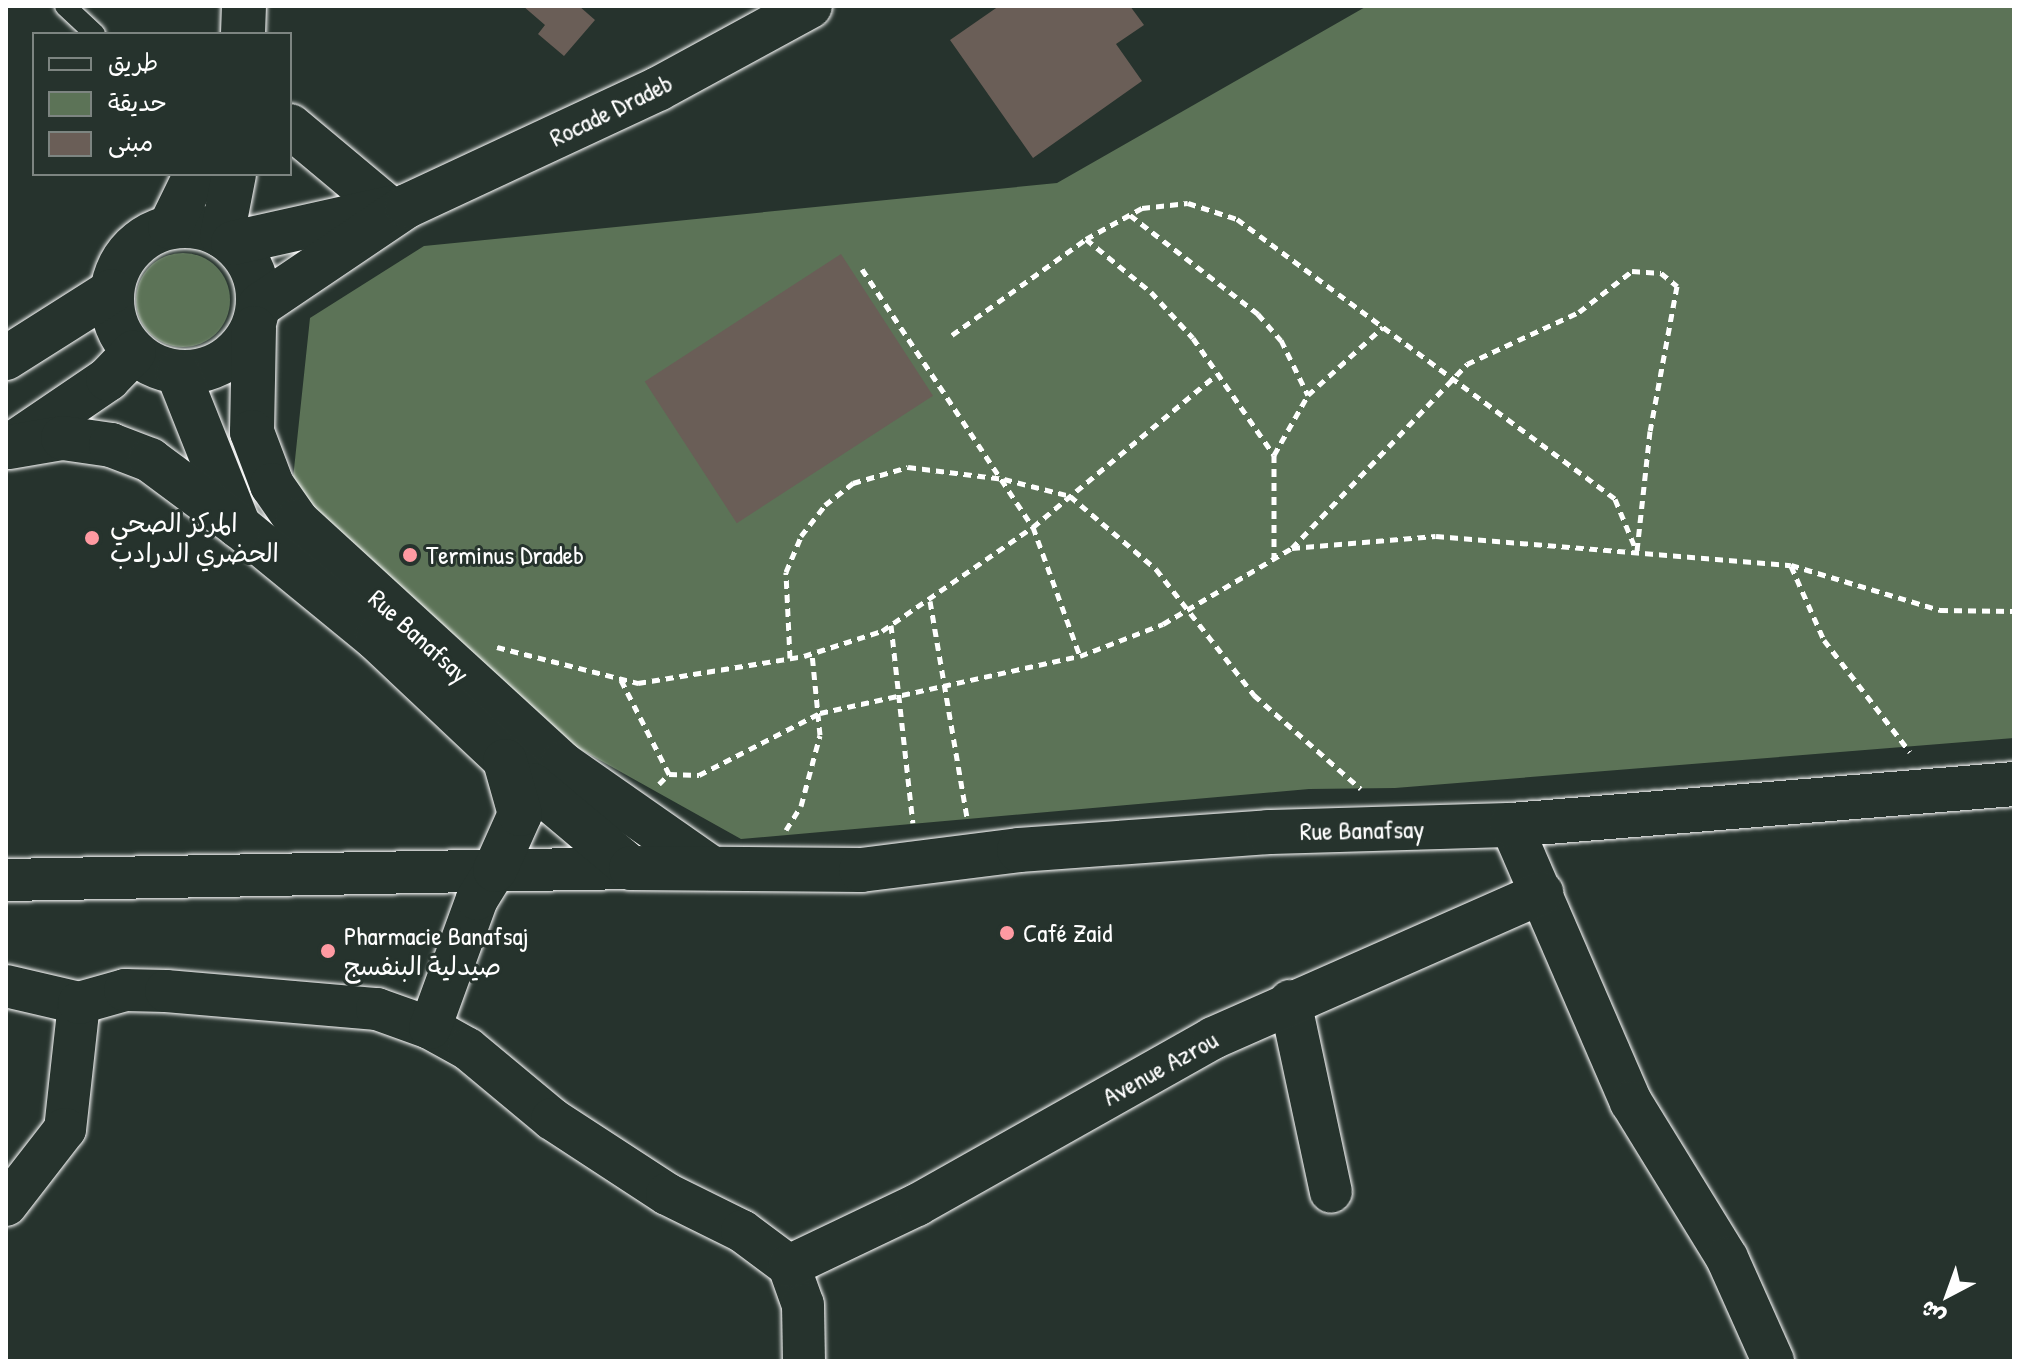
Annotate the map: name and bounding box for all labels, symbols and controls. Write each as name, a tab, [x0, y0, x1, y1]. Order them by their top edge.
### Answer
legend	[32, 32, 292, 176]
text: طريق	[108, 46, 158, 78]
street label: Rocade Dradeb	[544, 67, 678, 153]
text: حديقة	[108, 86, 167, 118]
text: مبنى	[108, 126, 153, 158]
place label: المركز الصحي الحضري الدرادب	[110, 507, 279, 568]
marker: المركز الصحي الحضري الدرادب	[81, 527, 103, 549]
place label: Terminus Dradeb	[426, 539, 584, 571]
marker: Terminus Dradeb	[401, 546, 419, 564]
street label: Rue Banafsay	[362, 583, 476, 689]
street label: Rue Banafsay	[1300, 813, 1424, 847]
place label: Café Zaid	[1023, 917, 1112, 949]
place label: Pharmacie Banafsaj صيدلية البنفسج	[344, 920, 529, 982]
marker: Café Zaid	[998, 924, 1016, 942]
marker: Pharmacie Banafsaj صيدلية البنفسج	[319, 942, 337, 960]
street label: Avenue Azrou	[1097, 1024, 1223, 1112]
north arrow	[1908, 1255, 1988, 1335]
text: ش	[1913, 1294, 1951, 1332]

